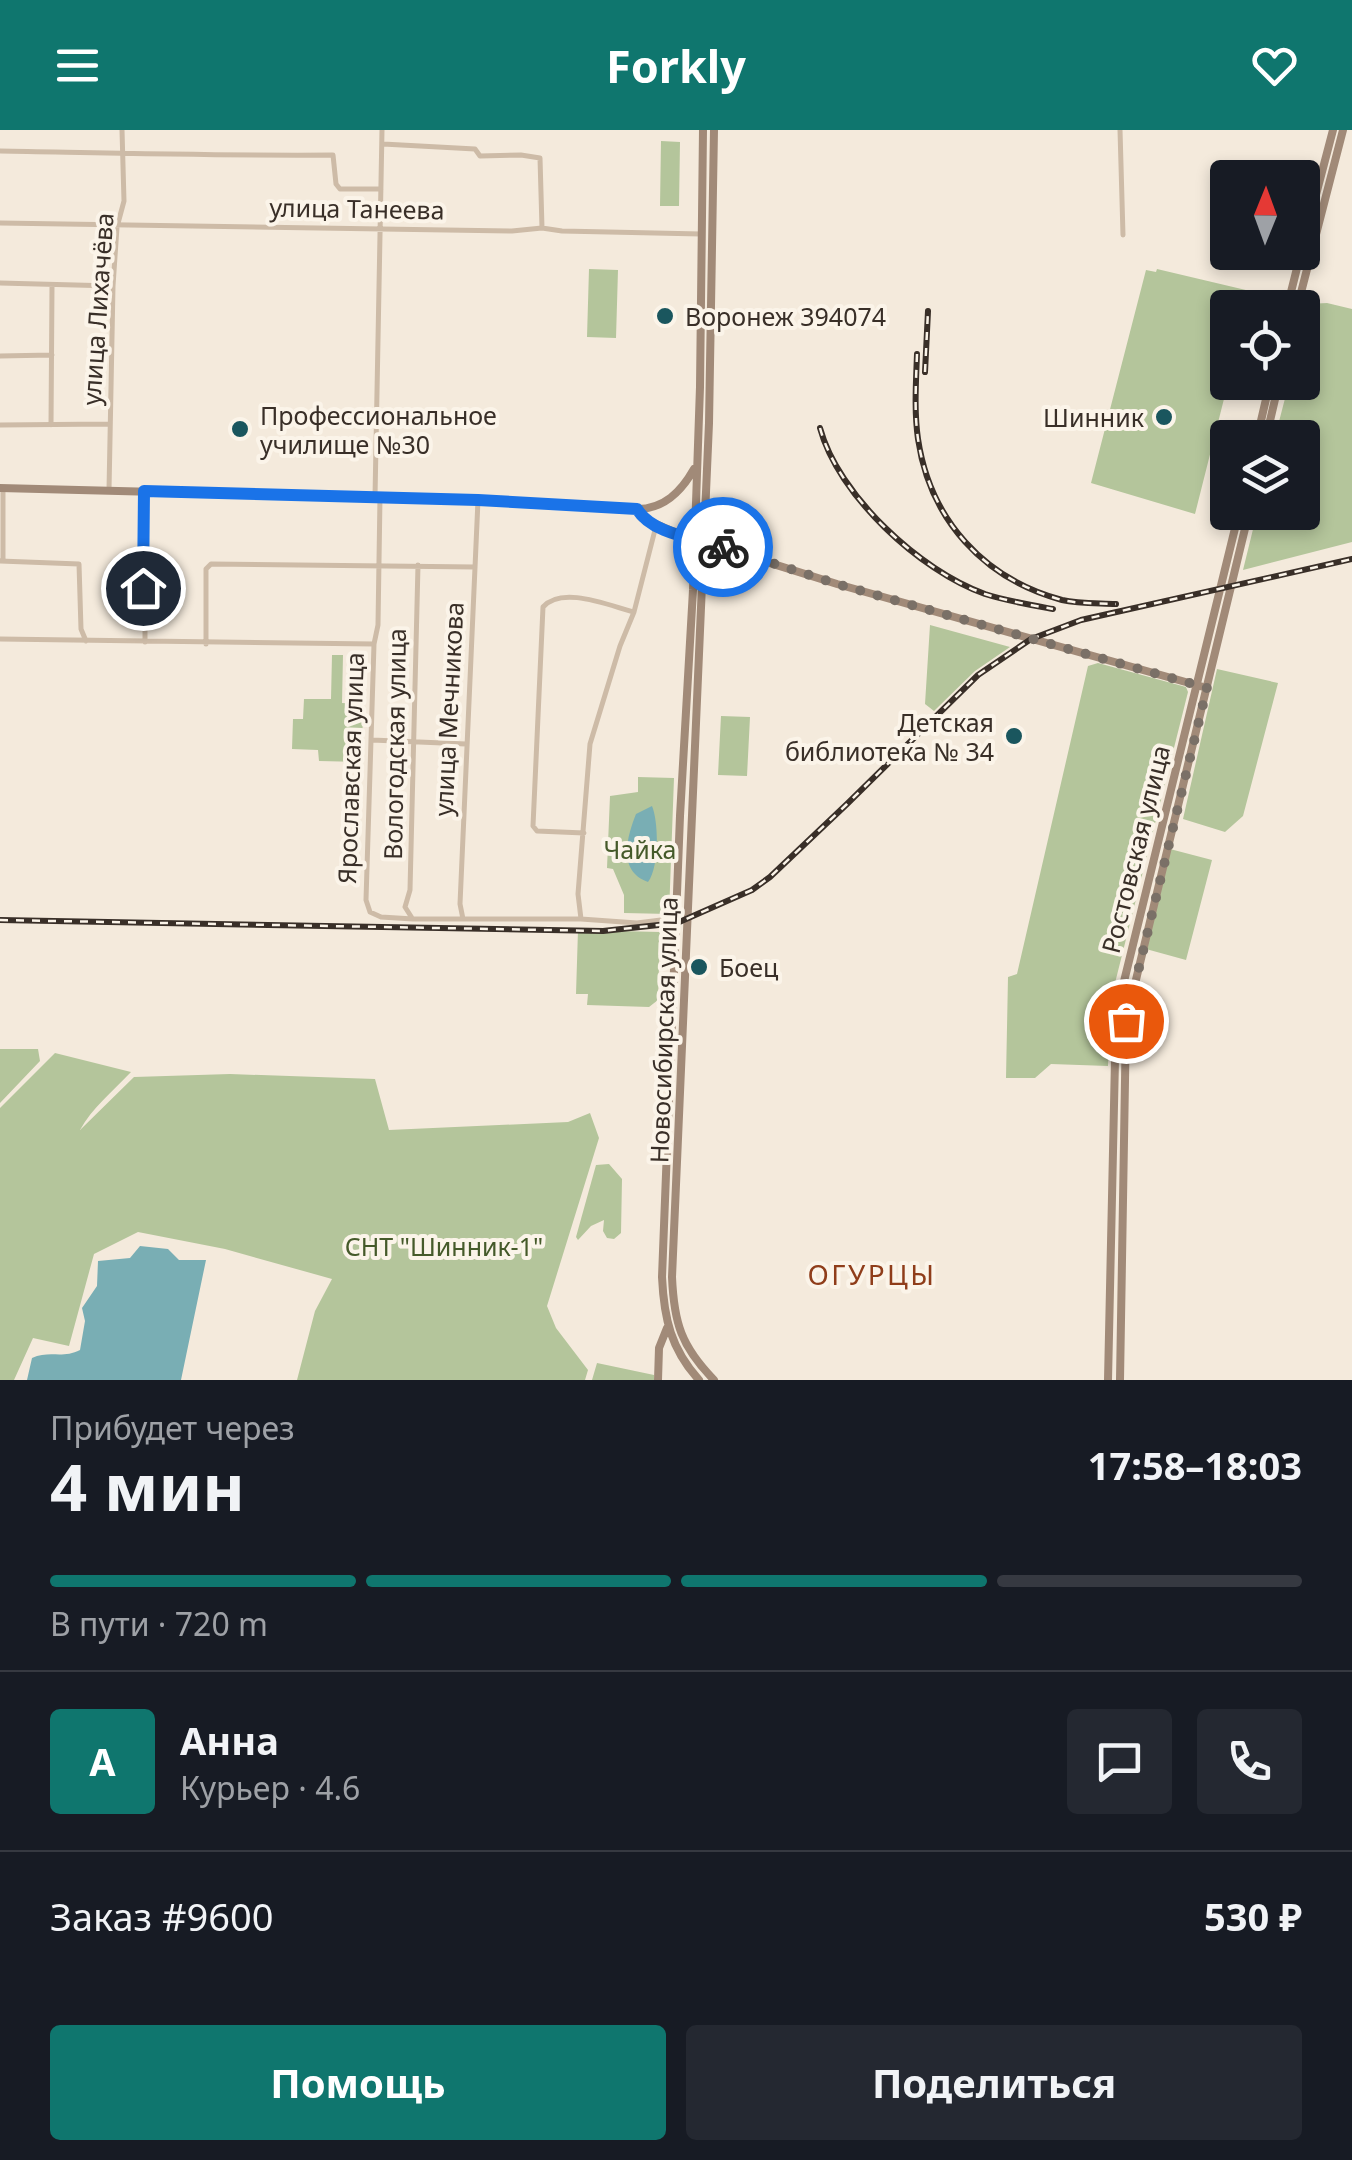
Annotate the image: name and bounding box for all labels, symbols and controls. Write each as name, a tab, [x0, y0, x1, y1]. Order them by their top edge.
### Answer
text: Forkly	[606, 35, 746, 96]
icon: menu	[50, 38, 105, 93]
icon: heart	[1247, 38, 1302, 93]
north arrow	[1210, 160, 1320, 270]
map controls	[1210, 160, 1320, 530]
street label: улица Танеева	[269, 189, 445, 227]
street label: улица Лихачёва	[73, 212, 121, 406]
button: locate	[1210, 290, 1320, 400]
place label: Воронеж 394074	[685, 299, 886, 333]
marker: Воронеж 394074	[654, 305, 676, 327]
place label: Профессиональное училище №30	[260, 398, 497, 461]
place label: Шинник	[1043, 400, 1145, 434]
marker: Шинник	[1153, 406, 1175, 428]
marker: Профессиональное училище №30	[229, 418, 251, 440]
button: layers	[1210, 420, 1320, 530]
courier	[673, 497, 773, 597]
icon: bike	[696, 520, 751, 575]
pin	[101, 546, 186, 631]
icon: home	[116, 561, 171, 616]
street label: улица Мечникова	[425, 601, 471, 817]
street label: Вологодская улица	[375, 628, 413, 860]
street label: Ярославская улица	[329, 652, 371, 884]
place label: Детская библиотека № 34	[785, 705, 994, 768]
marker: Детская библиотека № 34	[1003, 725, 1025, 747]
street label: Ростовская улица	[1093, 741, 1177, 957]
park label: Чайка	[604, 832, 676, 866]
street label: Новосибирская улица	[641, 896, 685, 1164]
place label: Боец	[719, 950, 779, 984]
marker: Боец	[688, 956, 710, 978]
pin	[1084, 979, 1169, 1064]
icon: bag	[1099, 994, 1154, 1049]
park label: СНТ "Шинник-1"	[345, 1229, 543, 1263]
district label: ОГУРЦЫ	[807, 1255, 937, 1293]
text: Прибудет через	[50, 1406, 295, 1449]
text: 17:58–18:03	[1088, 1439, 1302, 1491]
text: 4 мин	[50, 1442, 245, 1530]
text: В пути · 720 m	[50, 1602, 268, 1645]
button: chat	[1067, 1709, 1172, 1814]
button: phone	[1197, 1709, 1302, 1814]
text: Анна	[180, 1714, 279, 1766]
text: А	[89, 1735, 116, 1787]
text: Курьер · 4.6	[180, 1766, 360, 1809]
text: Заказ #9600	[50, 1890, 274, 1942]
text: 530 ₽	[1204, 1890, 1302, 1942]
button: Помощь	[50, 2025, 666, 2140]
button: Поделиться	[686, 2025, 1302, 2140]

